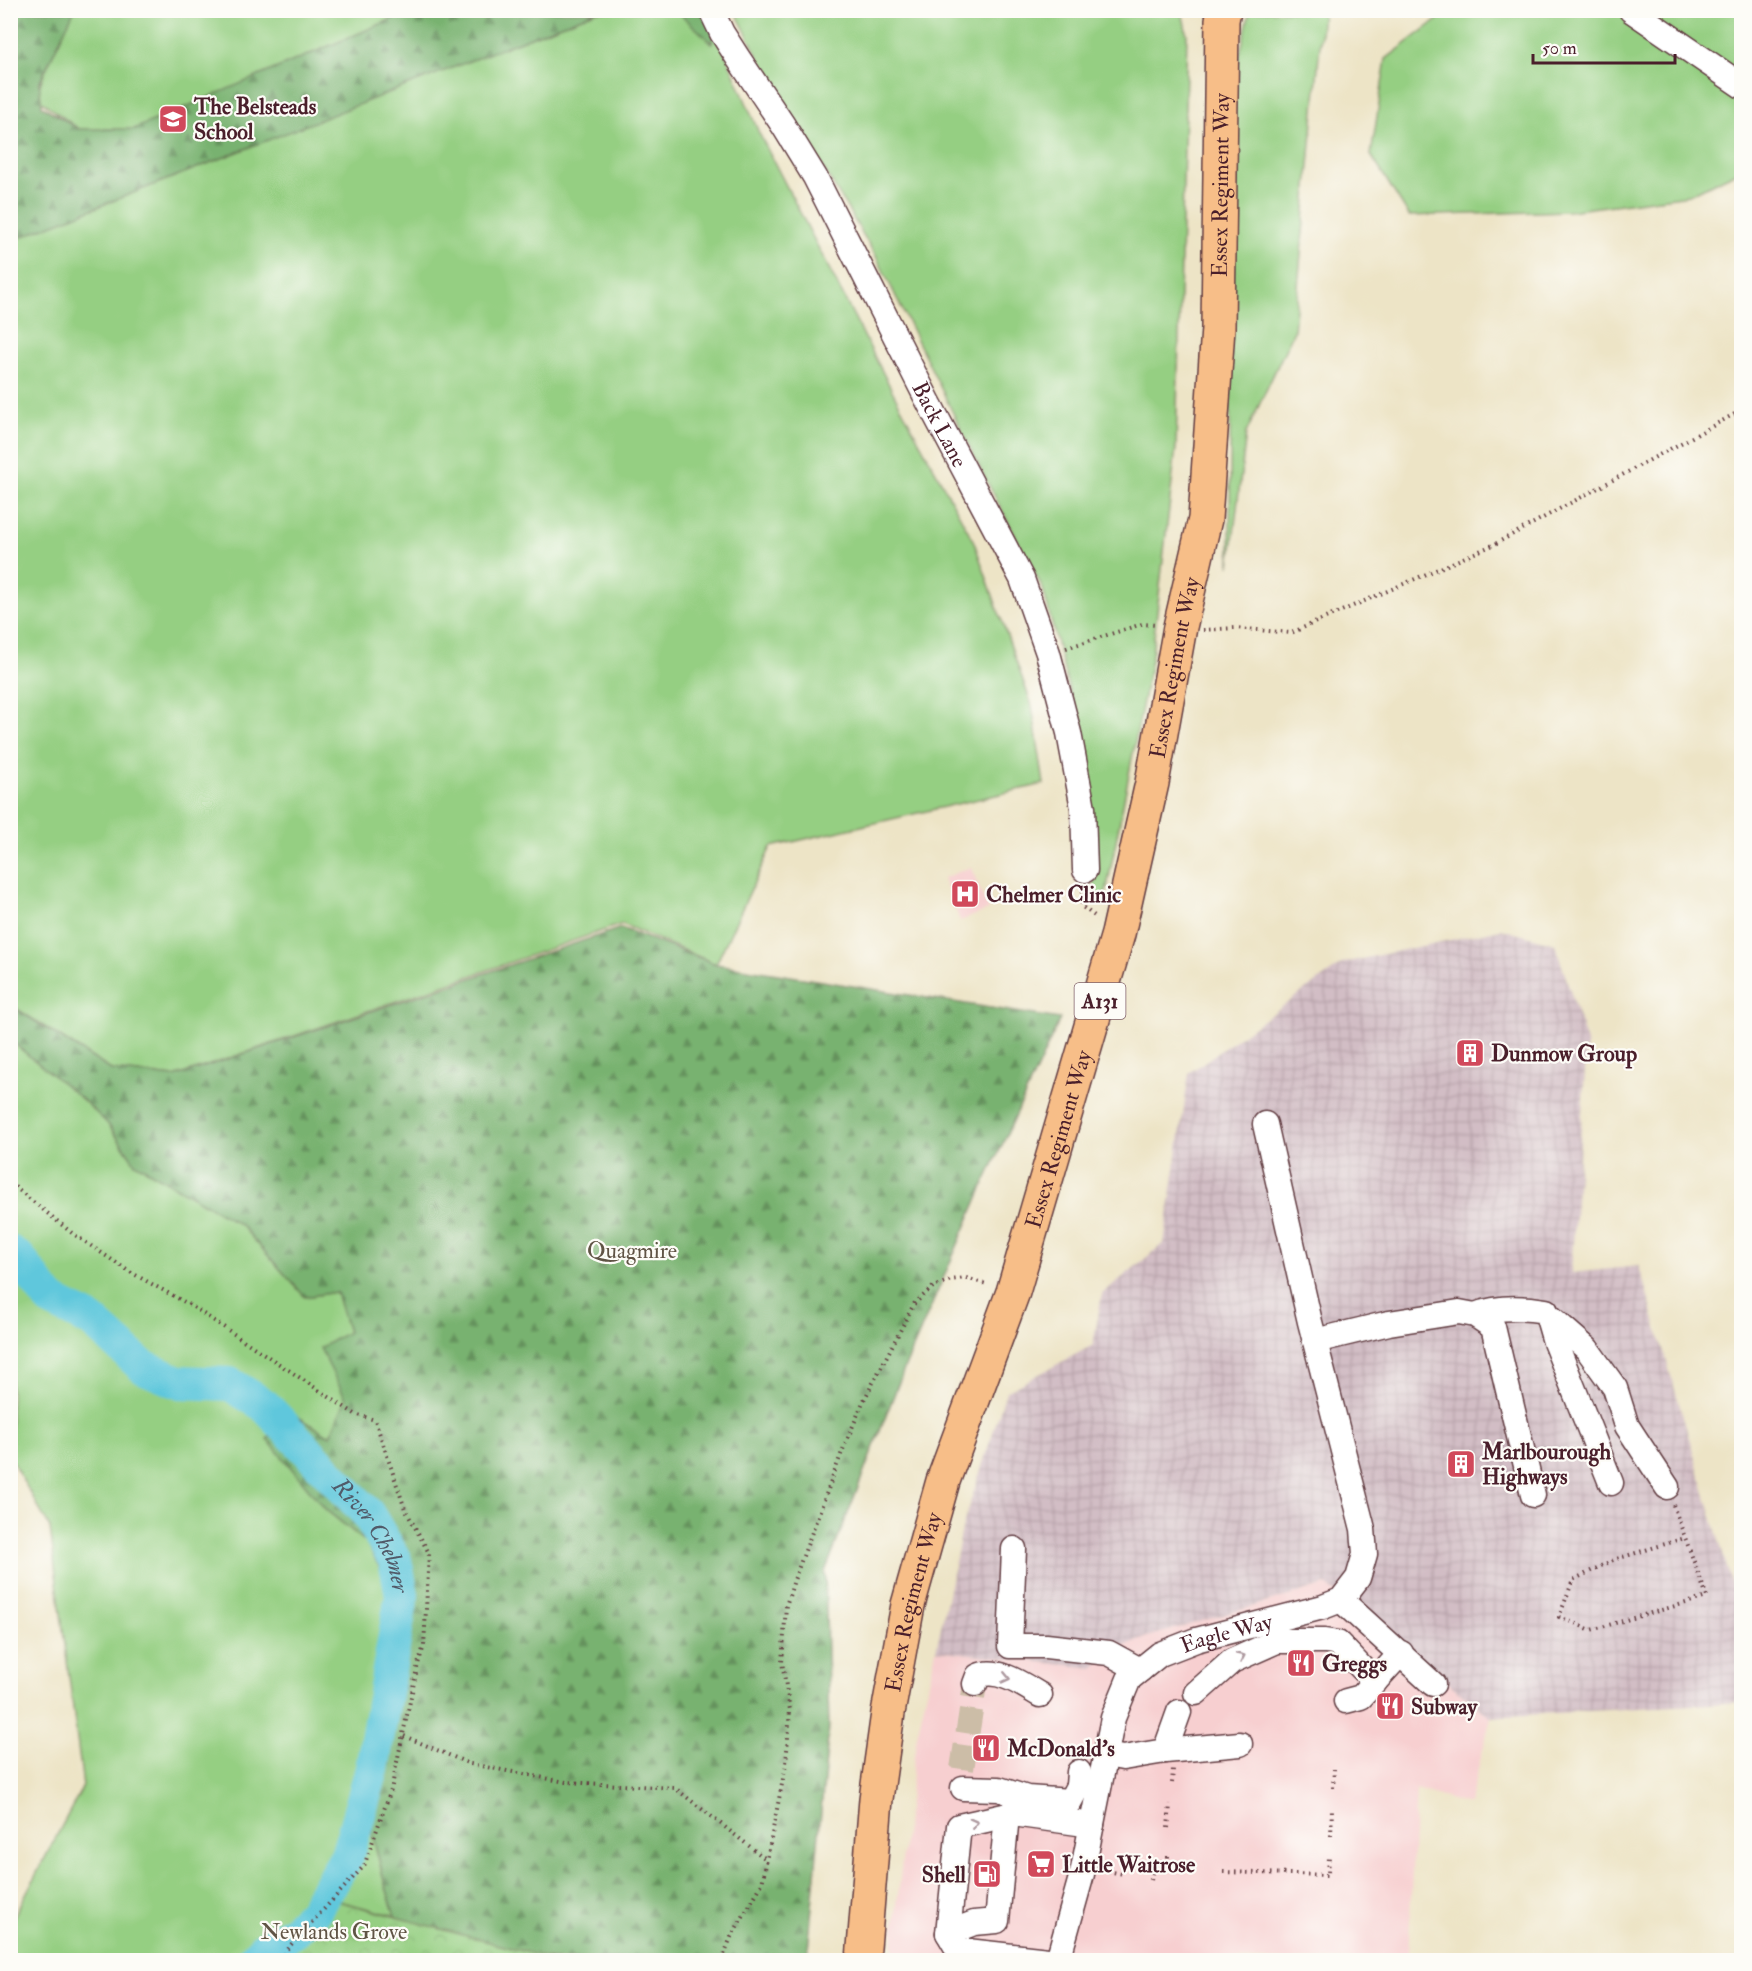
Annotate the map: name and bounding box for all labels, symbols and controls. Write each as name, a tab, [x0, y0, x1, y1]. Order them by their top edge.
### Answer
scale bar	[1533, 27, 1676, 65]
text: 50 m	[1542, 37, 1577, 60]
place label: The Belsteads School	[193, 93, 317, 146]
street label: Essex Regiment Way	[1206, 93, 1236, 278]
school or university icon: The Belsteads School	[157, 103, 189, 135]
street label: Back Lane	[905, 377, 973, 472]
street label: Essex Regiment Way	[1144, 574, 1206, 761]
hospital icon: Chelmer Clinic	[949, 878, 981, 910]
place label: Chelmer Clinic	[986, 881, 1121, 909]
road number: A131	[1074, 983, 1126, 1019]
building icon: Dunmow Group	[1454, 1037, 1486, 1069]
place label: Dunmow Group	[1491, 1040, 1637, 1069]
street label: Essex Regiment Way	[1019, 1047, 1098, 1232]
park label: Quagmire	[587, 1237, 677, 1265]
place label: Marlbourough Highways	[1481, 1438, 1612, 1492]
building icon: Marlbourough Highways	[1445, 1448, 1477, 1480]
water label: River Chelmer	[325, 1470, 416, 1596]
street label: Essex Regiment Way	[879, 1509, 949, 1695]
street label: Eagle Way	[1176, 1608, 1276, 1660]
restaurant icon: Greggs	[1285, 1647, 1317, 1679]
place label: Greggs	[1322, 1650, 1387, 1679]
one-way arrow	[1234, 1653, 1245, 1665]
one-way arrow	[1001, 1670, 1011, 1683]
restaurant icon: Subway	[1374, 1690, 1406, 1722]
place label: Subway	[1411, 1693, 1478, 1722]
restaurant icon: McDonald's	[970, 1732, 1002, 1764]
place label: McDonald's	[1006, 1735, 1115, 1763]
one-way arrow	[969, 1817, 979, 1830]
supermarket icon: Little Waitrose	[1025, 1848, 1057, 1880]
place label: Little Waitrose	[1062, 1851, 1196, 1879]
fuel station icon: Shell	[971, 1858, 1003, 1890]
place label: Shell	[922, 1861, 966, 1889]
park label: Newlands Grove	[261, 1918, 407, 1946]

